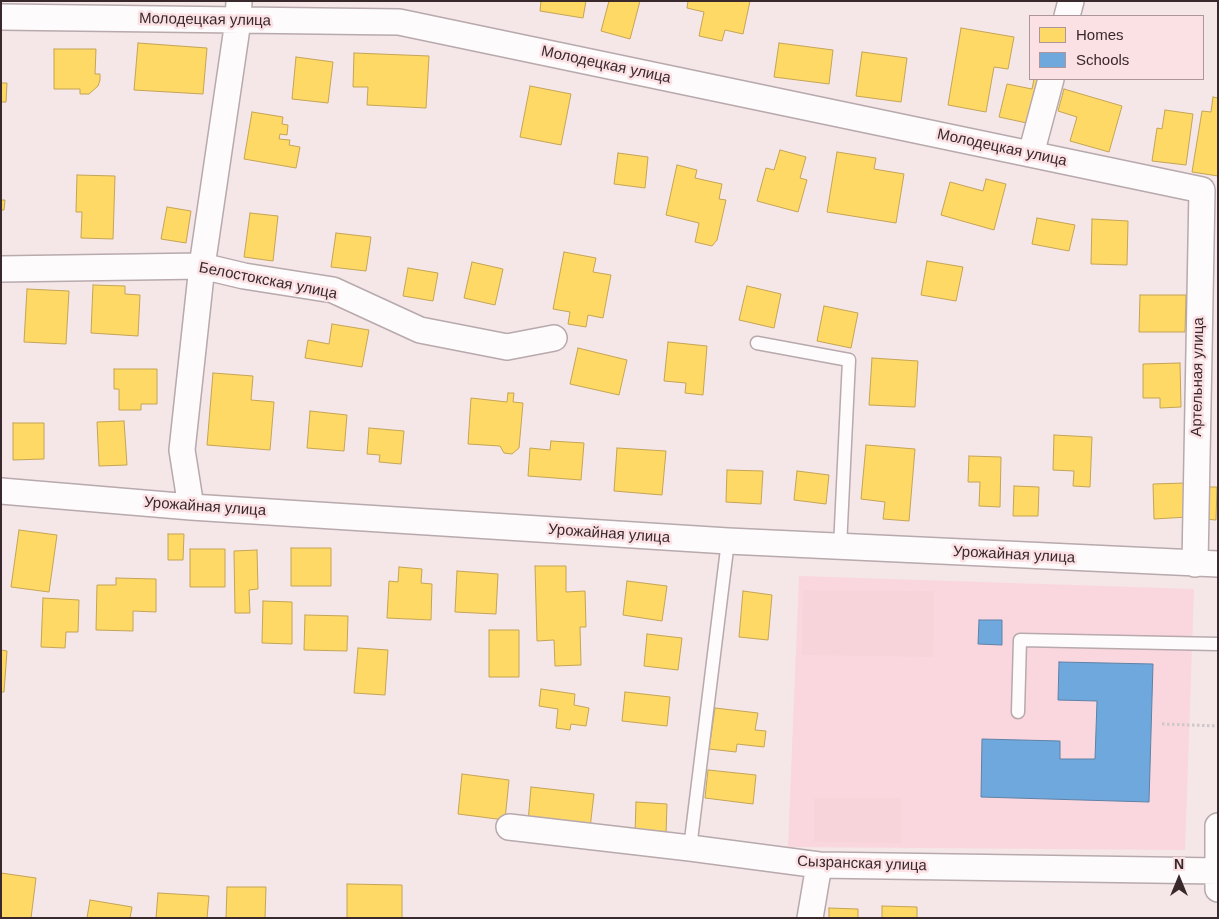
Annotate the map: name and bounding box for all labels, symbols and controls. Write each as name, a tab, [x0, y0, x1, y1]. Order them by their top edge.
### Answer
street label: Молодецкая улица	[139, 10, 271, 30]
legend	[1029, 15, 1204, 80]
text: Homes	[1076, 26, 1124, 43]
street label: Молодецкая улица	[540, 42, 672, 88]
text: Schools	[1076, 51, 1129, 68]
street label: Молодецкая улица	[936, 125, 1068, 171]
street label: Белостокская улица	[197, 259, 339, 303]
street label: Артельная улица	[1188, 317, 1208, 437]
street label: Урожайная улица	[143, 494, 267, 520]
street label: Урожайная улица	[547, 521, 671, 547]
street label: Урожайная улица	[952, 543, 1076, 567]
street label: Сызранская улица	[797, 853, 927, 875]
north arrow	[1154, 854, 1204, 904]
text: N	[1174, 856, 1184, 872]

